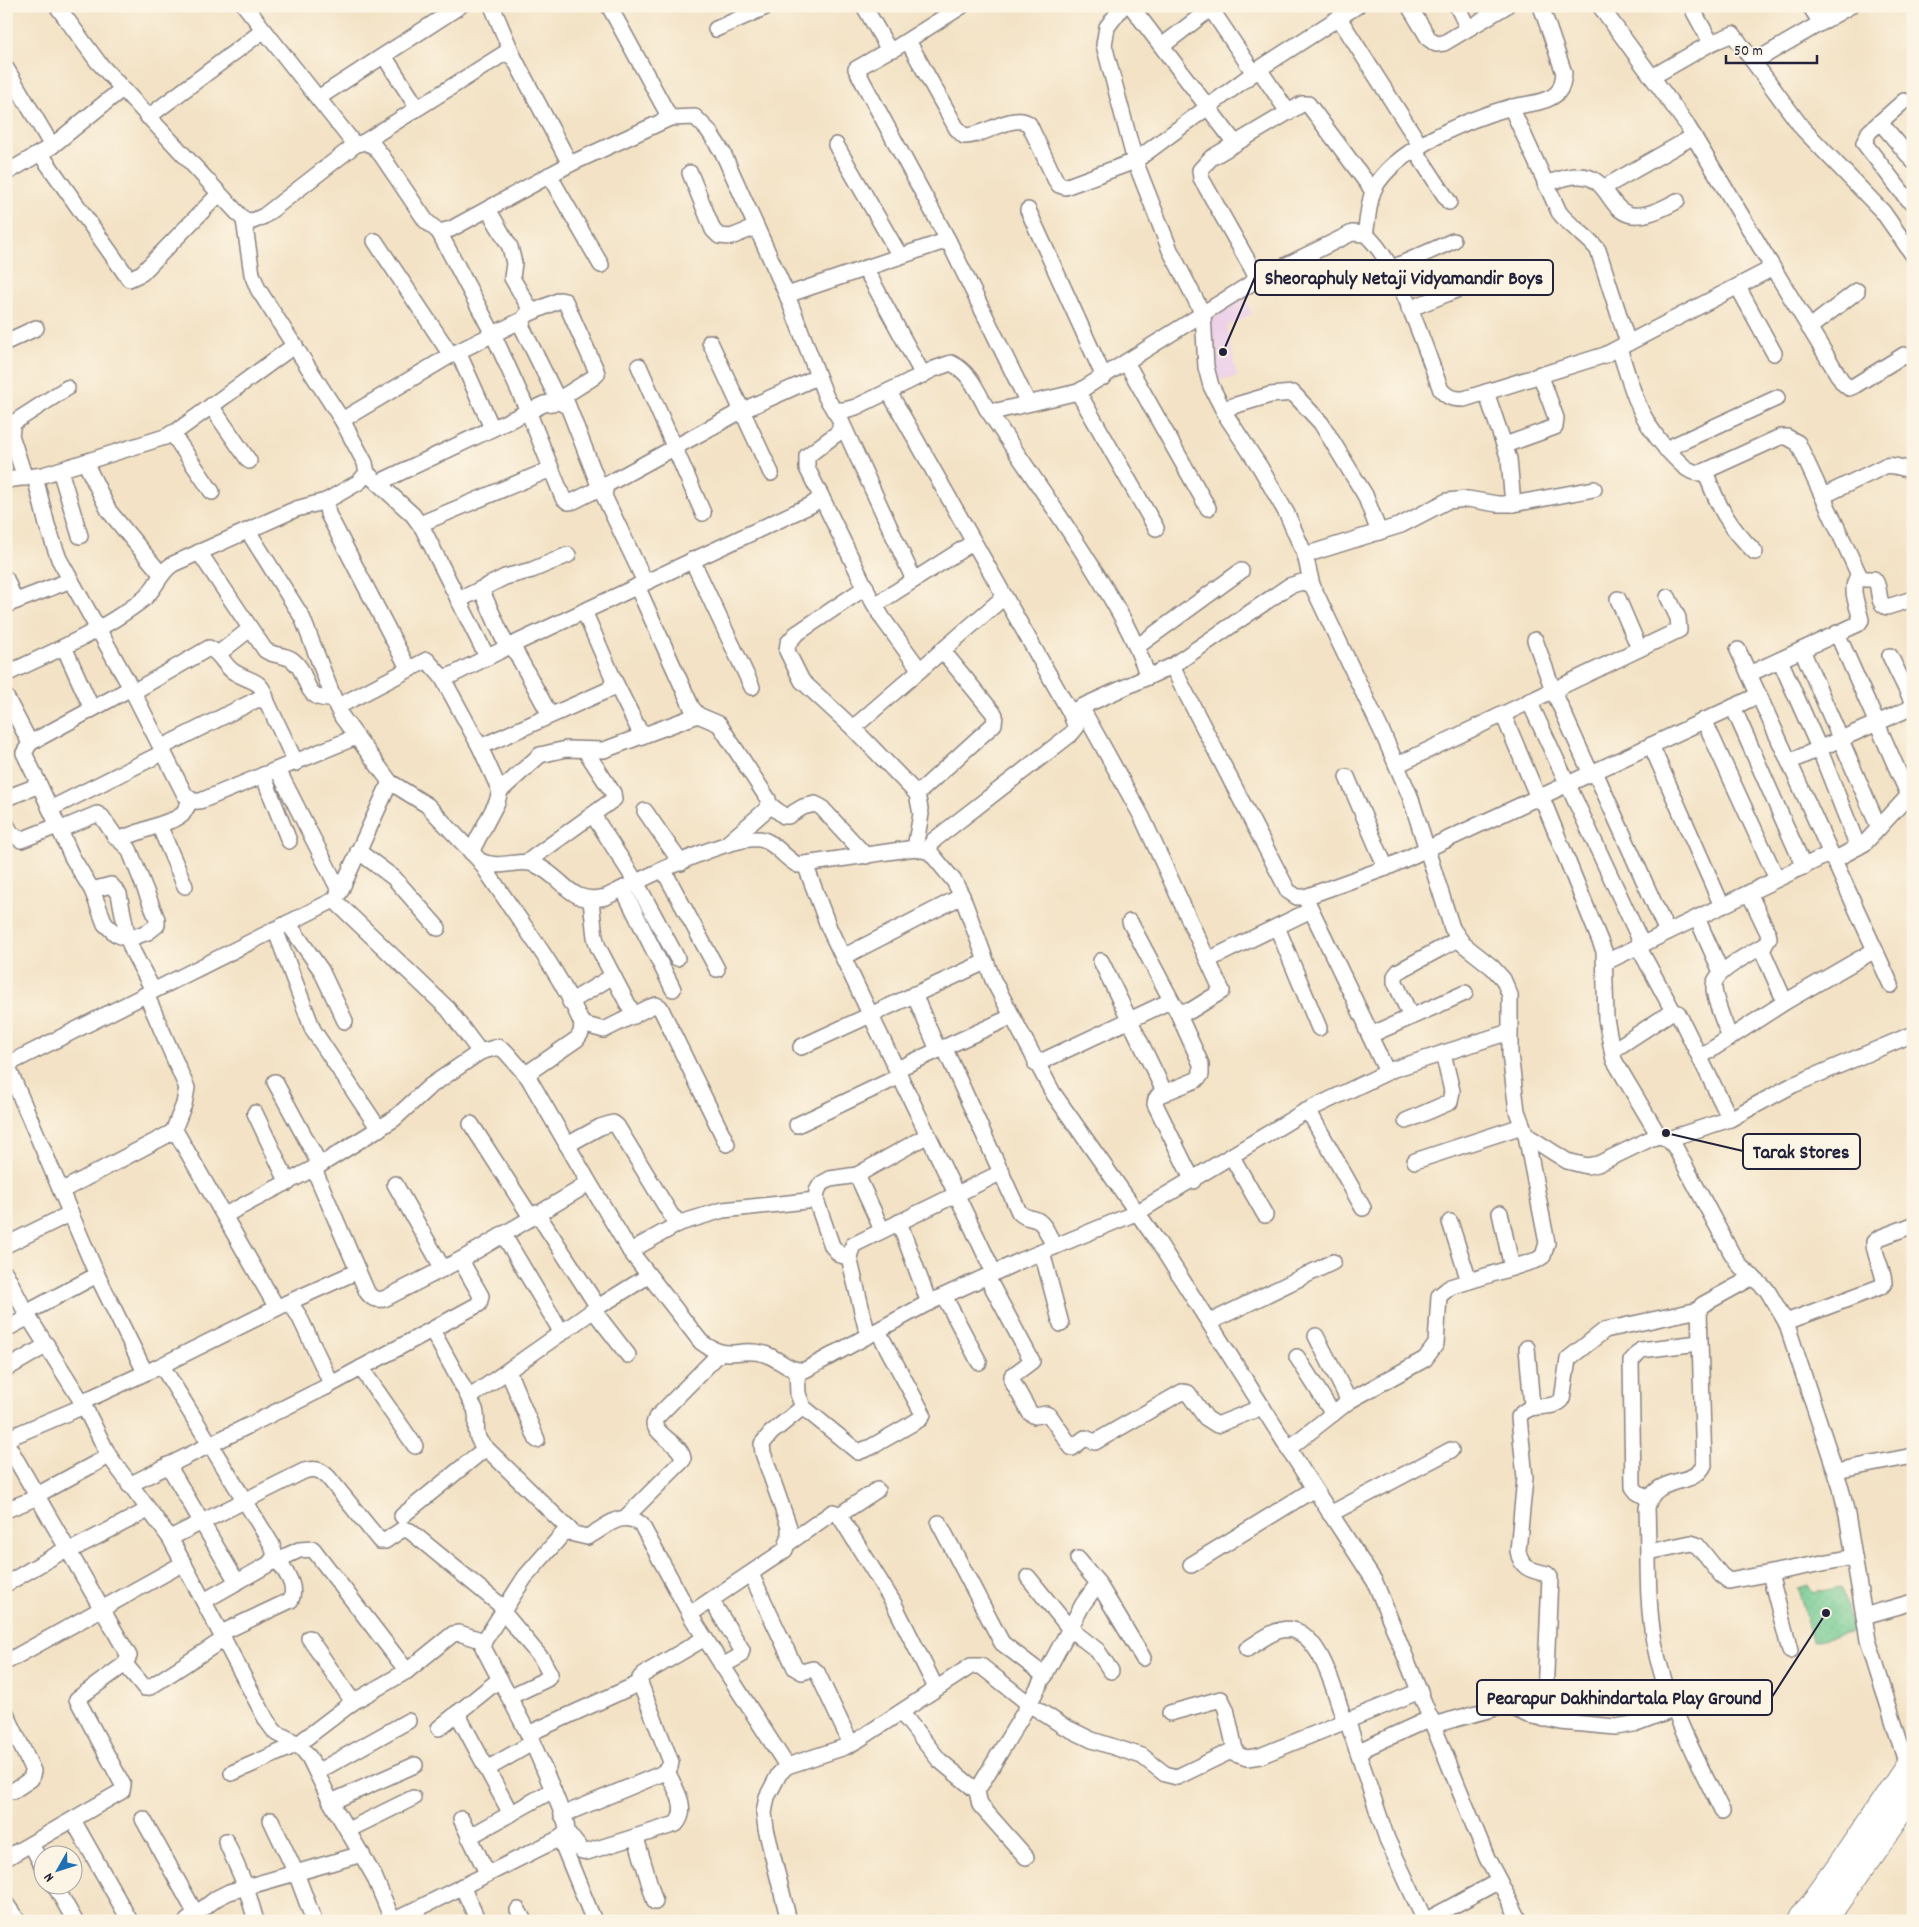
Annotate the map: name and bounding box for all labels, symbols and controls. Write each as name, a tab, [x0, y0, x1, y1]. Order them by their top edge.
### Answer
scale bar	[1726, 32, 1818, 64]
text: 50 m	[1734, 41, 1763, 63]
callout: Sheoraphuly Netaji Vidyamandir Boys	[1255, 260, 1553, 295]
text: Sheoraphuly Netaji Vidyamandir Boys	[1265, 266, 1543, 294]
callout: Tarak Stores	[1743, 1134, 1860, 1169]
text: Tarak Stores	[1753, 1140, 1849, 1168]
callout: Pearapur Dakhindartala Play Ground	[1477, 1680, 1772, 1715]
text: Pearapur Dakhindartala Play Ground	[1486, 1686, 1762, 1714]
north arrow	[32, 1844, 82, 1894]
text: N	[39, 1868, 59, 1886]

